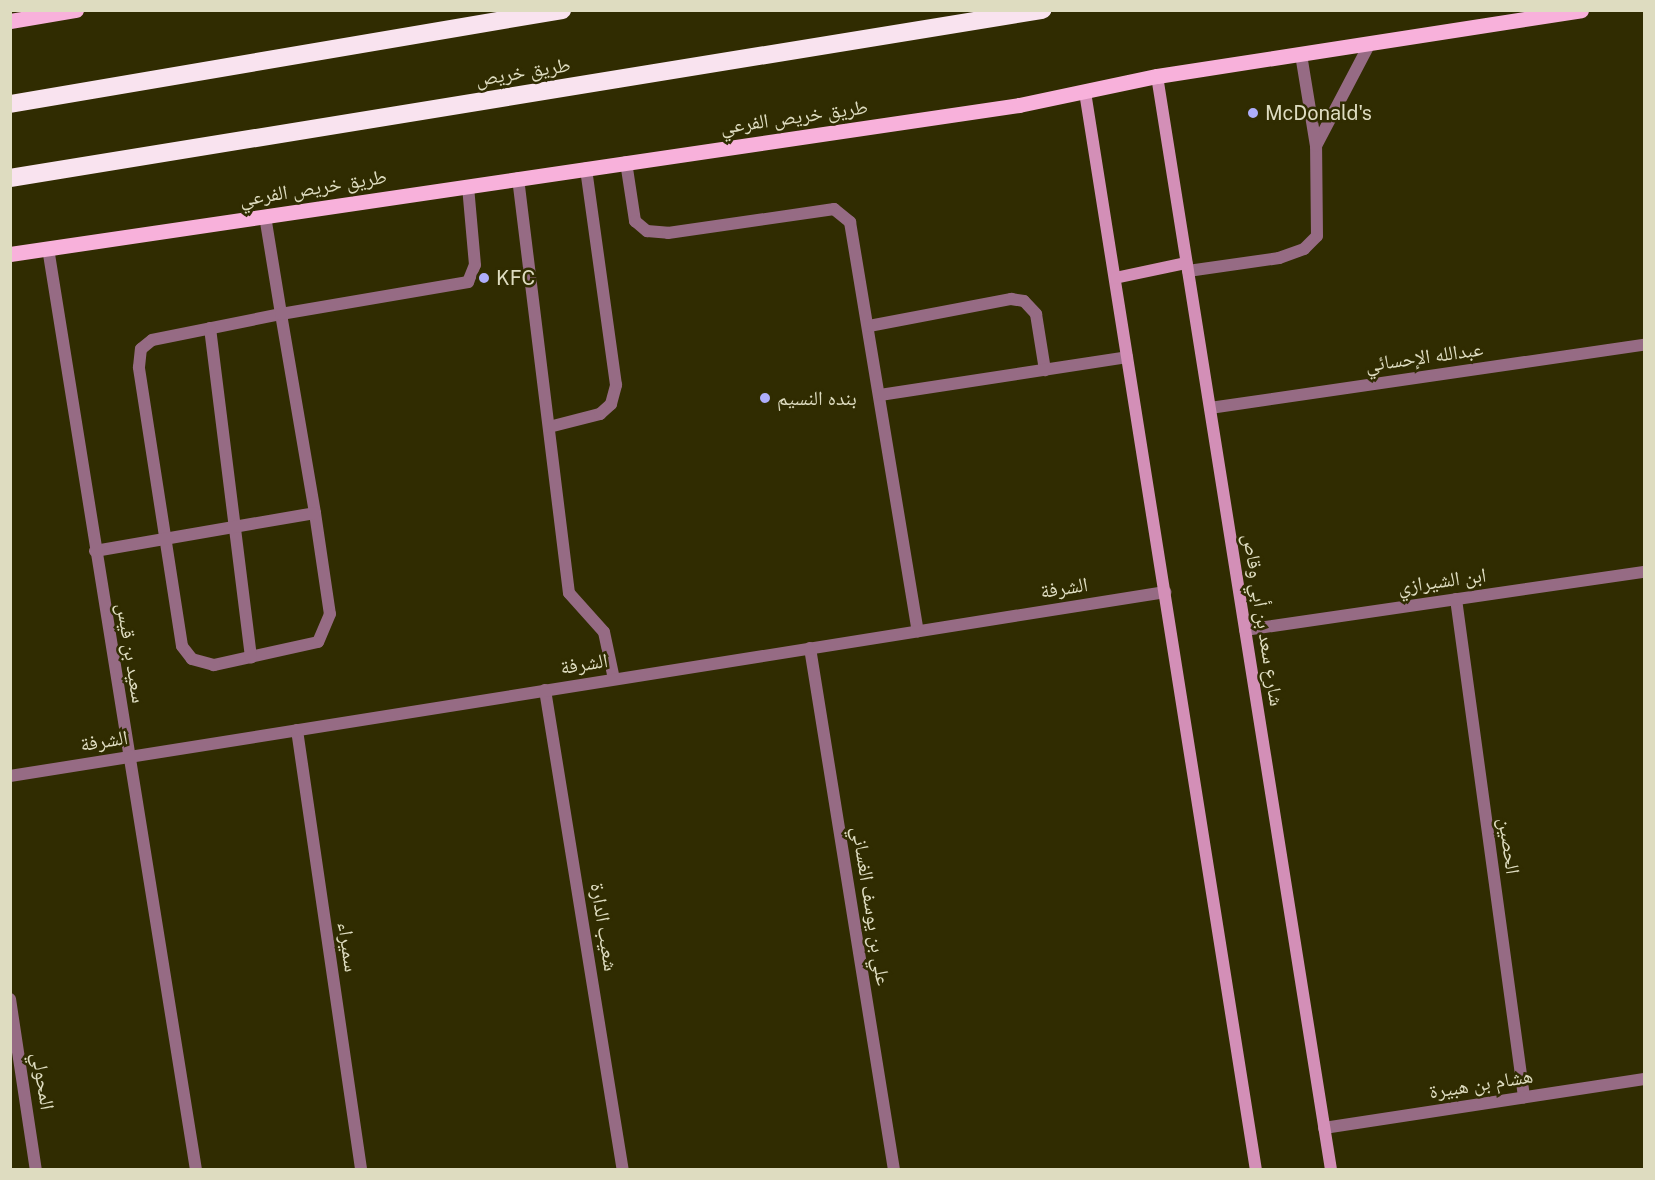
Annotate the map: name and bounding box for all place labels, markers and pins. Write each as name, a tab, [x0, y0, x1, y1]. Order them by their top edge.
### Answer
place label: McDonald's	[1265, 101, 1372, 125]
marker: McDonald's	[1246, 106, 1260, 120]
place label: KFC	[496, 266, 535, 290]
marker: KFC	[477, 271, 491, 285]
place label: بنده النسيم	[777, 386, 857, 410]
marker: بنده النسيم	[758, 391, 772, 405]

